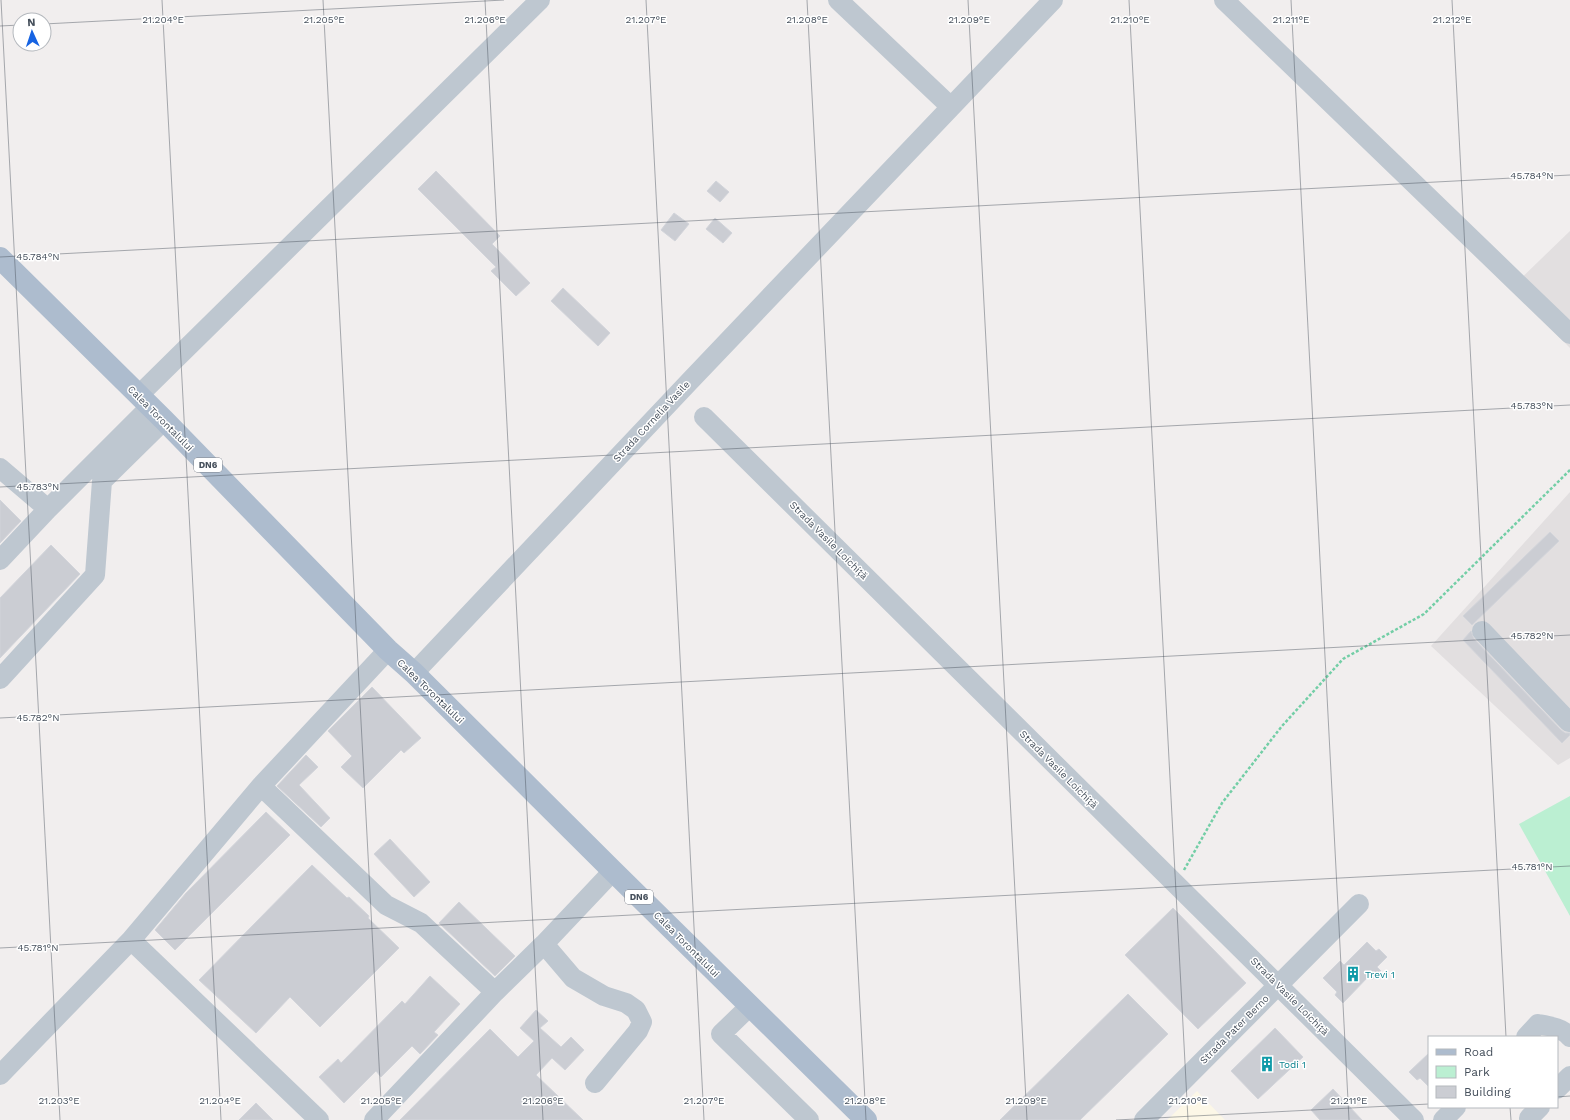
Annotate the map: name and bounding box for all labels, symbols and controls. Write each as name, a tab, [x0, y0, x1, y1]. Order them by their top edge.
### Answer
north arrow	[12, 12, 52, 52]
text: 21.204°E	[142, 14, 184, 25]
text: 21.205°E	[303, 14, 345, 25]
text: 21.206°E	[464, 14, 506, 25]
text: 21.207°E	[626, 14, 666, 25]
text: 21.208°E	[786, 14, 828, 25]
text: 21.209°E	[948, 14, 990, 25]
text: 21.210°E	[1110, 14, 1150, 25]
text: 21.211°E	[1273, 14, 1310, 25]
text: 21.212°E	[1433, 14, 1471, 25]
text: N	[27, 16, 36, 29]
text: 45.784°N	[1510, 170, 1554, 181]
text: 45.784°N	[16, 251, 60, 262]
street label: Strada Cornelia Vasile	[611, 378, 692, 464]
street label: Calea Torontalului	[126, 383, 196, 453]
text: 45.783°N	[1511, 400, 1553, 411]
road number: DN6	[194, 458, 222, 472]
text: 45.783°N	[17, 481, 59, 492]
street label: Strada Vasile Loichiță	[787, 499, 870, 582]
text: 45.782°N	[1510, 630, 1554, 641]
street label: Calea Torontalului	[395, 657, 466, 726]
text: 45.782°N	[16, 712, 60, 723]
street label: Strada Vasile Loichiță	[1017, 728, 1100, 811]
text: 45.781°N	[1511, 861, 1553, 872]
road number: DN6	[625, 890, 653, 904]
street label: Calea Torontalului	[652, 909, 722, 979]
text: 45.781°N	[17, 942, 59, 953]
street label: Strada Vasile Loichiță	[1248, 955, 1331, 1038]
building icon: Trevi 1	[1344, 965, 1362, 983]
place label: Trevi 1	[1365, 969, 1395, 980]
street label: Strada Pater Berno	[1198, 993, 1271, 1066]
legend	[1428, 1036, 1558, 1108]
text: Road	[1464, 1045, 1493, 1059]
building icon: Todi 1	[1258, 1055, 1276, 1073]
place label: Todi 1	[1279, 1059, 1306, 1070]
text: Park	[1464, 1065, 1490, 1079]
text: Building	[1464, 1085, 1511, 1099]
text: 21.203°E	[38, 1095, 80, 1106]
text: 21.204°E	[199, 1095, 241, 1106]
text: 21.205°E	[360, 1095, 402, 1106]
text: 21.206°E	[522, 1095, 564, 1106]
text: 21.207°E	[684, 1095, 724, 1106]
text: 21.208°E	[844, 1095, 886, 1106]
text: 21.209°E	[1005, 1095, 1047, 1106]
text: 21.210°E	[1168, 1095, 1208, 1106]
text: 21.211°E	[1331, 1095, 1368, 1106]

